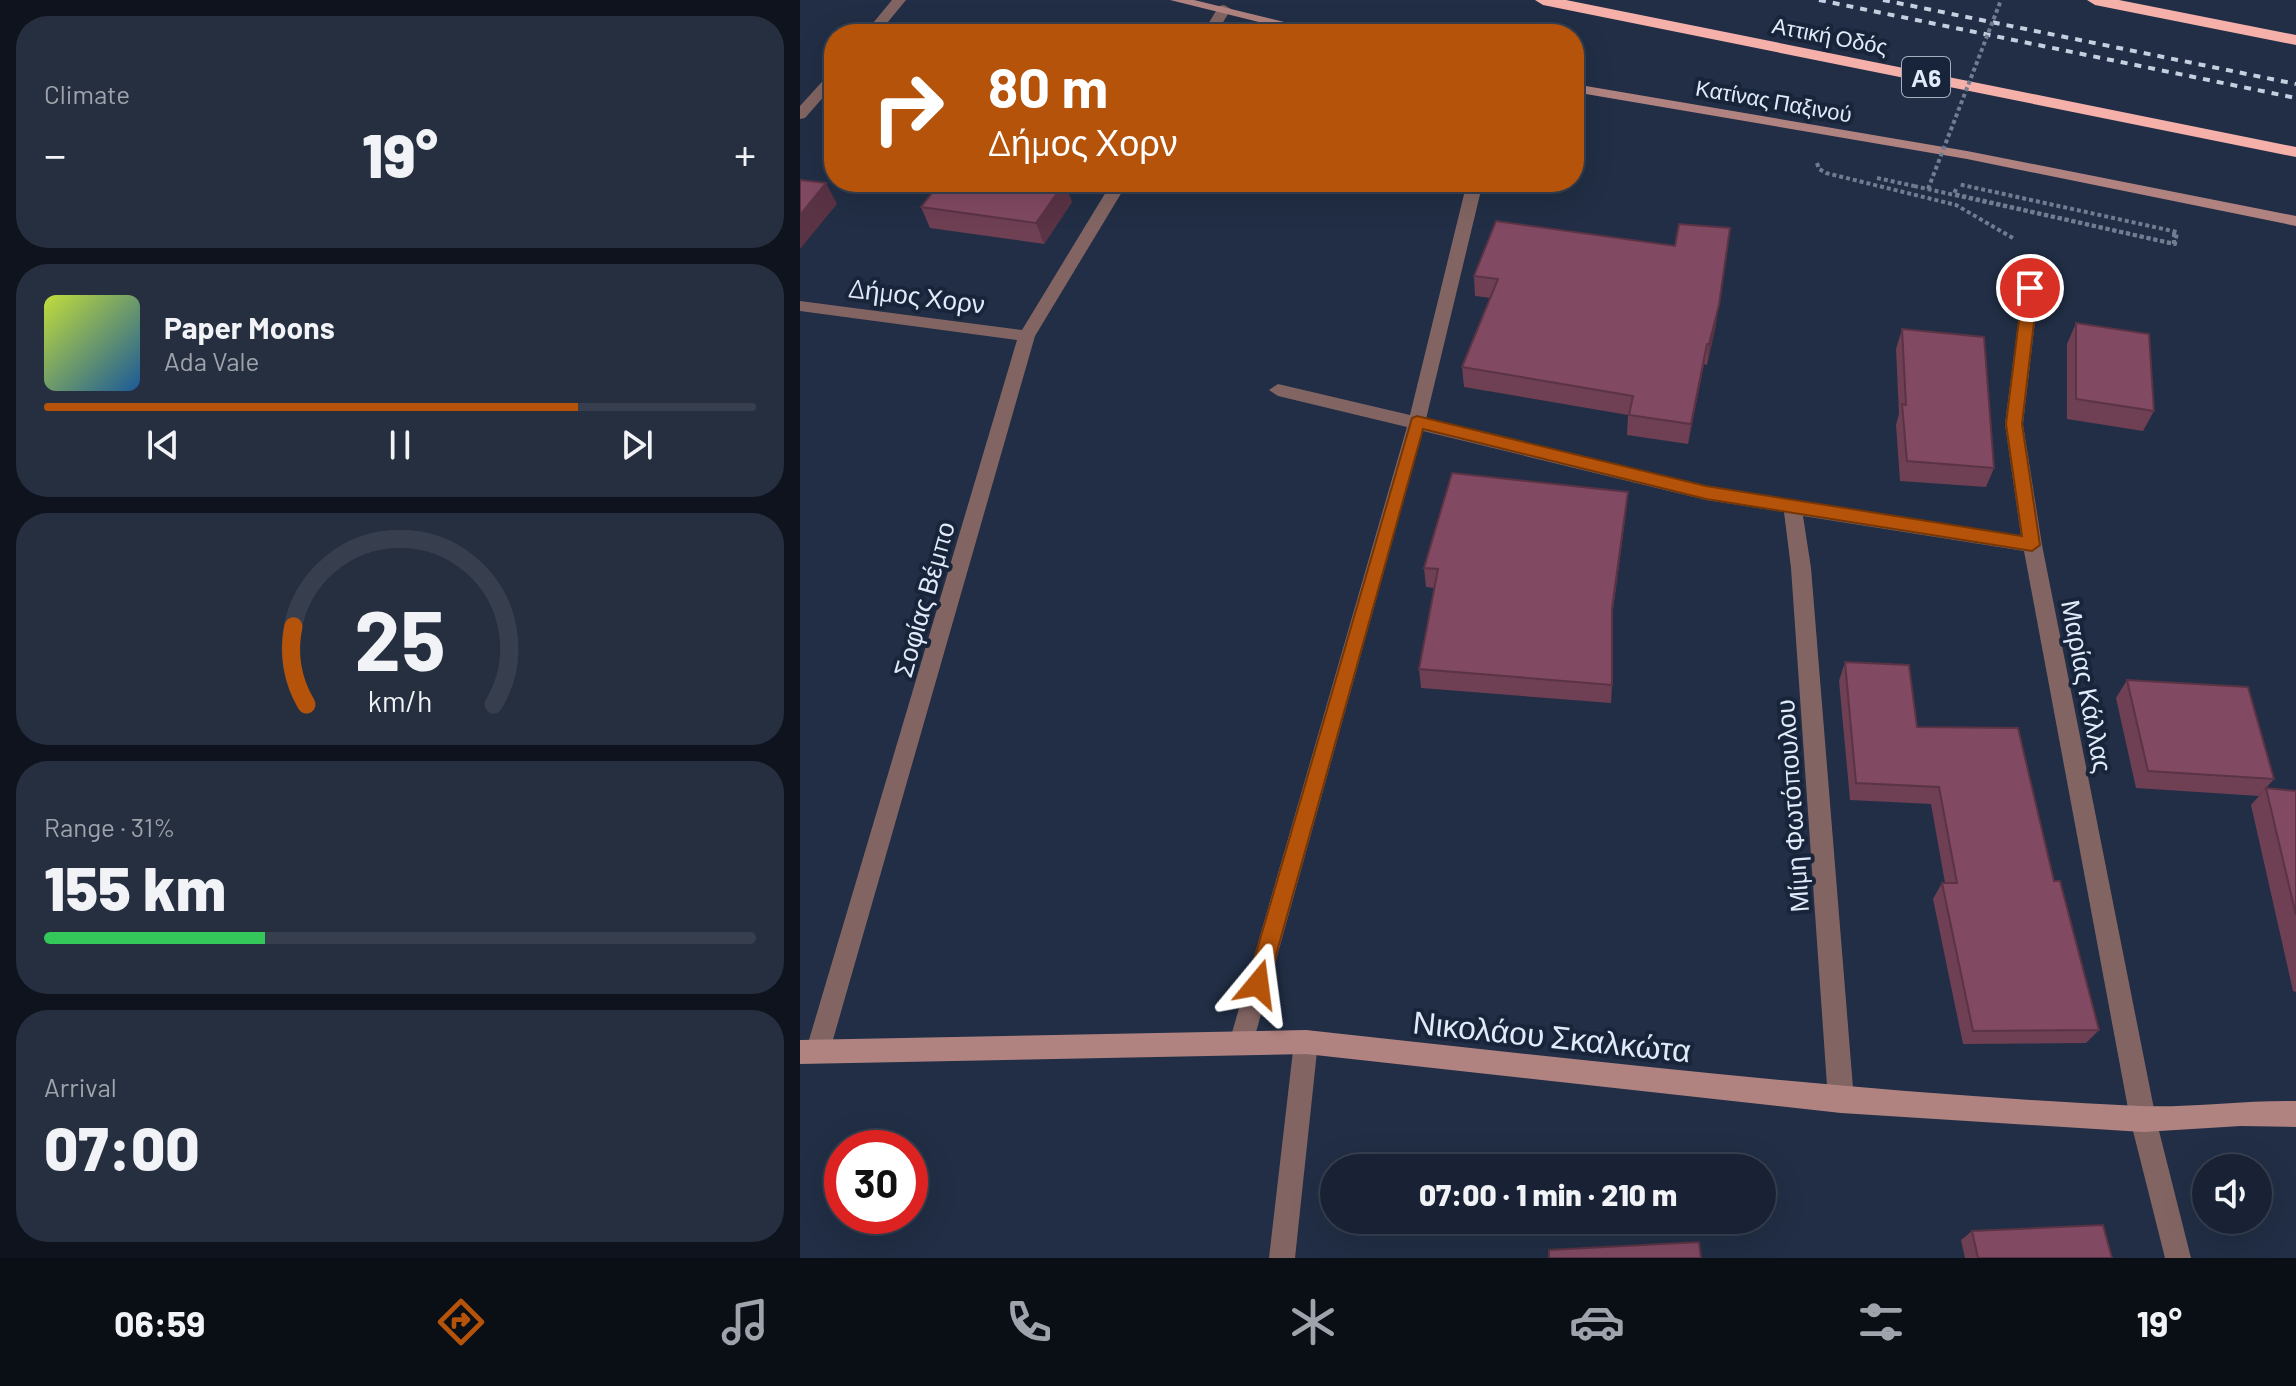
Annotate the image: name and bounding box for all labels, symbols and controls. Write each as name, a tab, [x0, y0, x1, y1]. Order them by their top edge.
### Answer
street label: Αττική Οδός	[1770, 11, 1890, 60]
text: 80 m	[988, 52, 1108, 119]
icon: right	[856, 56, 960, 160]
road number: Α6	[1902, 57, 1950, 97]
street label: Κατίνας Παξινού	[1694, 73, 1854, 127]
text: Climate	[44, 78, 130, 109]
text: 19°	[362, 118, 438, 190]
text: Δήμος Χορν	[988, 120, 1178, 163]
text: −	[44, 127, 66, 180]
text: +	[734, 127, 756, 180]
pin	[1996, 254, 2064, 322]
icon: arrive	[2008, 266, 2052, 310]
street label: Δήμος Χορν	[847, 271, 987, 319]
text: Paper Moons	[164, 309, 335, 345]
text: Ada Vale	[164, 345, 259, 376]
icon: previous	[141, 423, 185, 467]
icon: pause	[378, 423, 422, 467]
icon: next	[615, 423, 659, 467]
street label: Σοφίας Βέμπο	[886, 518, 960, 680]
text: 25	[354, 588, 446, 688]
street label: Μαρίας Κάλλας	[2056, 597, 2120, 775]
text: km/h	[368, 683, 432, 718]
street label: Μίμη Φωτόπουλου	[1768, 698, 1814, 914]
text: Range · 31%	[44, 811, 175, 842]
text: 155 km	[44, 851, 226, 923]
position arrow	[1216, 942, 1300, 1026]
street label: Νικολάου Σκαλκώτα	[1411, 1001, 1693, 1069]
text: Arrival	[44, 1071, 117, 1102]
text: 07:00	[44, 1111, 199, 1183]
speed limit sign: 30	[824, 1130, 928, 1234]
map controls	[2192, 1154, 2272, 1234]
button: sound	[2192, 1154, 2272, 1234]
text: 07:00 · 1 min · 210 m	[1419, 1176, 1677, 1212]
icon: directions	[433, 1294, 489, 1350]
icon: music	[717, 1294, 773, 1350]
icon: phone	[1001, 1294, 1057, 1350]
icon: climate	[1285, 1294, 1341, 1350]
icon: car	[1569, 1294, 1625, 1350]
icon: filters	[1853, 1294, 1909, 1350]
text: 06:59	[114, 1301, 205, 1344]
text: 19°	[2137, 1301, 2182, 1344]

